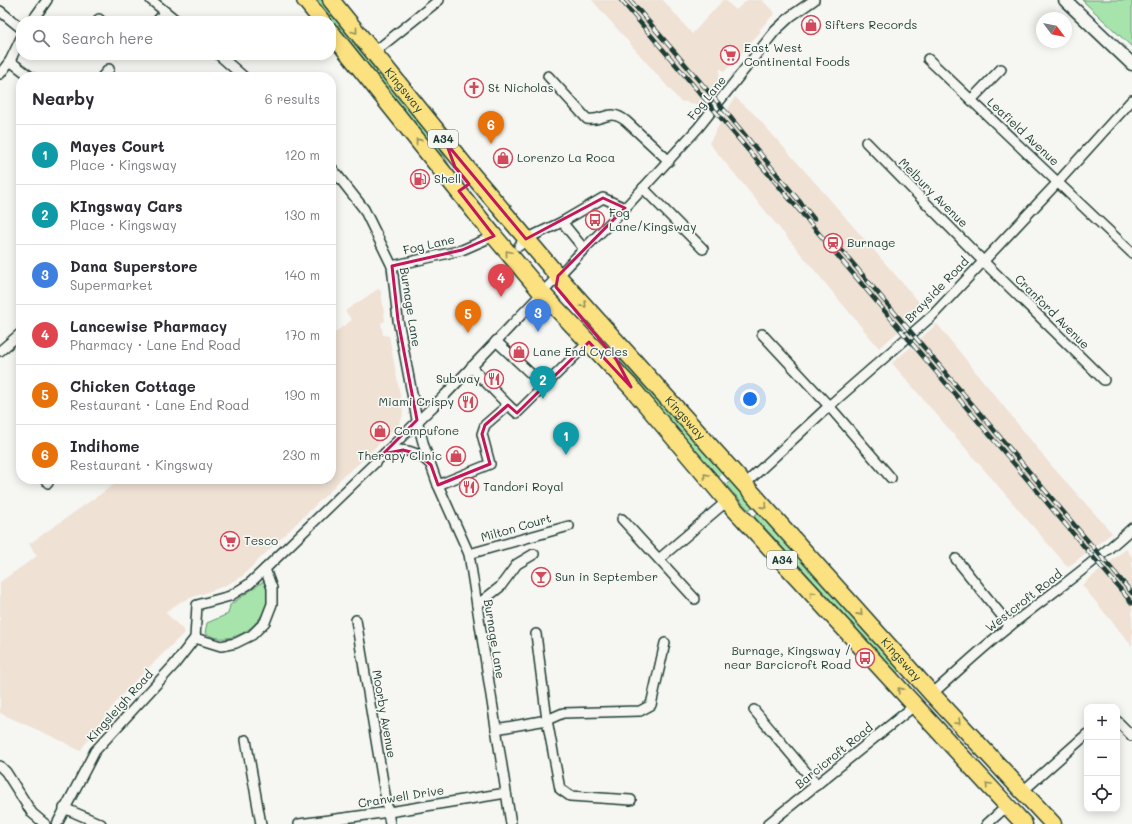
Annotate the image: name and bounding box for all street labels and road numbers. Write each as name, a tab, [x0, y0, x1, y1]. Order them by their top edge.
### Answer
street label: Kingsway	[382, 64, 428, 115]
street label: Fog Lane	[683, 72, 729, 123]
street label: Leafield Avenue	[984, 94, 1063, 169]
road number: A34	[428, 130, 458, 148]
street label: Melbury Avenue	[896, 154, 972, 230]
street label: Fog Lane	[401, 230, 456, 258]
street label: Brayside Road	[901, 253, 972, 326]
street label: Burnage Lane	[397, 266, 425, 348]
street label: Cranford Avenue	[1012, 270, 1094, 352]
street label: Kingsway	[662, 392, 710, 443]
street label: Milton Court	[479, 509, 553, 545]
road number: A34	[767, 551, 797, 569]
street label: Westcroft Road	[982, 565, 1065, 635]
street label: Burnage Lane	[481, 598, 509, 680]
street label: Kingsway	[878, 634, 926, 684]
street label: Kingsleigh Road	[83, 666, 156, 745]
street label: Moorby Avenue	[369, 669, 401, 759]
street label: Barcicroft Road	[791, 719, 876, 792]
street label: Cranwell Drive	[357, 781, 445, 811]

